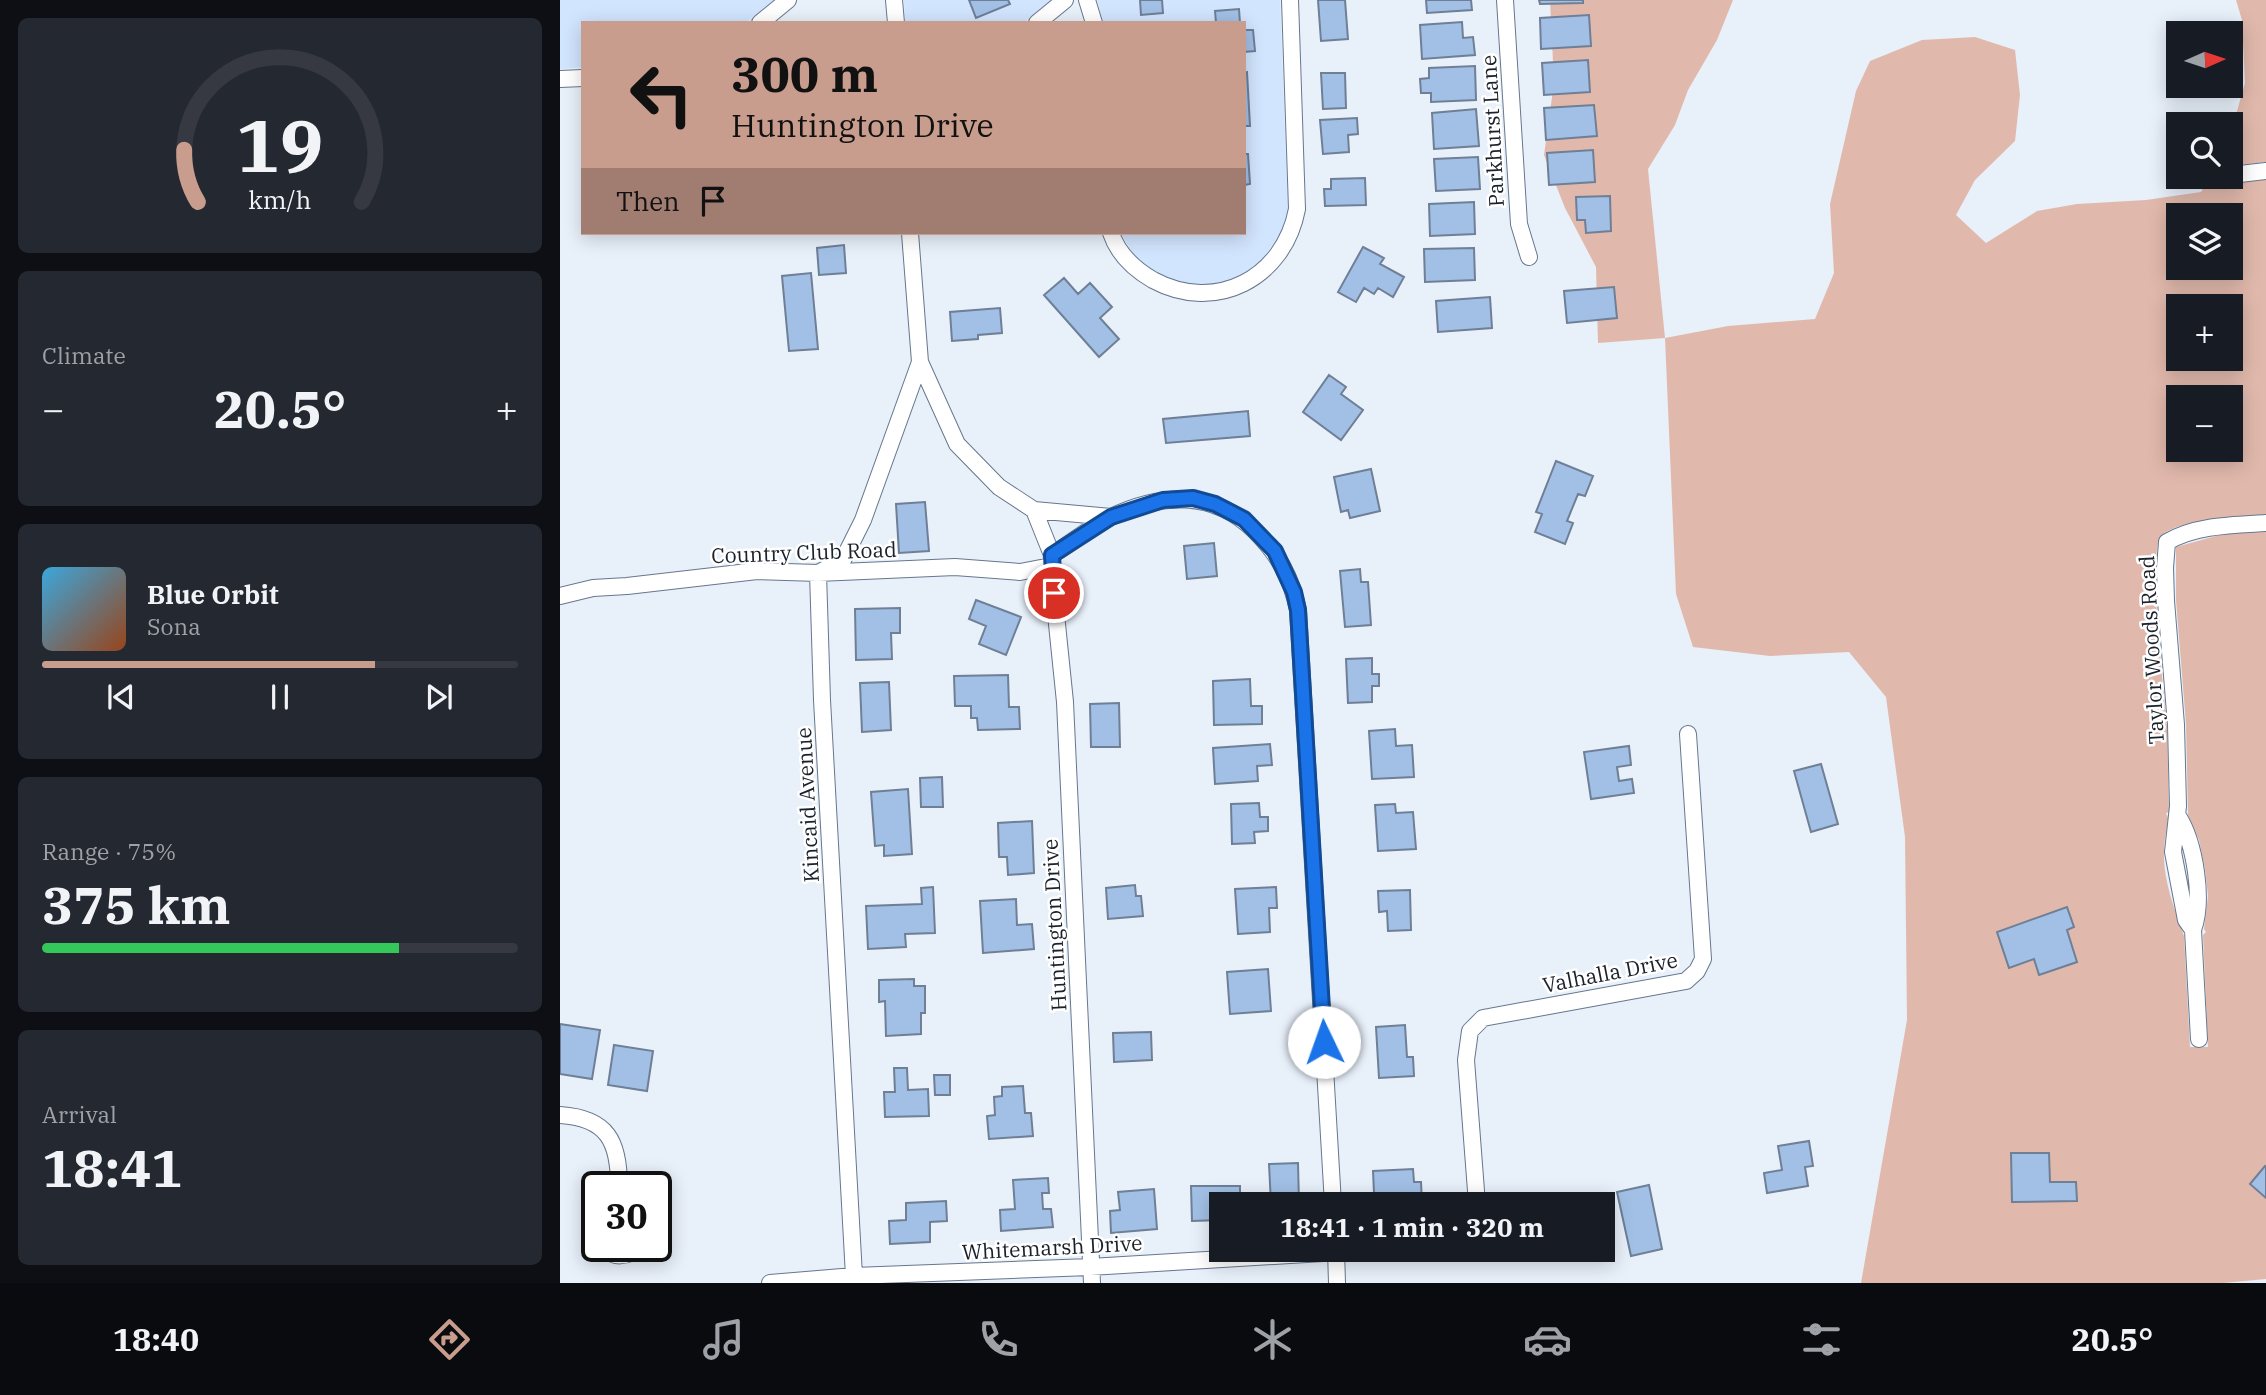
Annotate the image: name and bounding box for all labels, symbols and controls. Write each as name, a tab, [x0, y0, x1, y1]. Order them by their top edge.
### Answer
north arrow	[2166, 21, 2244, 98]
map controls	[2166, 21, 2243, 462]
text: 300 m	[731, 42, 878, 105]
icon: left	[616, 49, 707, 140]
street label: Parkhurst Lane	[1474, 54, 1510, 208]
text: 19	[236, 97, 324, 192]
text: Huntington Drive	[731, 104, 994, 146]
button: search	[2166, 112, 2243, 189]
text: km/h	[248, 182, 312, 215]
icon: arrive	[694, 182, 732, 220]
text: Then	[616, 184, 680, 218]
button: layers	[2166, 203, 2243, 280]
button: +	[2166, 294, 2243, 371]
text: Climate	[42, 340, 126, 370]
text: 20.5°	[214, 375, 346, 442]
text: −	[42, 384, 65, 433]
text: +	[495, 384, 518, 433]
button: −	[2166, 385, 2243, 462]
street label: Country Club Road	[711, 535, 897, 569]
street label: Taylor Woods Road	[2132, 555, 2170, 745]
pin	[1024, 563, 1084, 623]
icon: arrive	[1035, 574, 1073, 612]
text: Blue Orbit	[147, 577, 279, 611]
text: Sona	[147, 611, 201, 641]
icon: previous	[102, 678, 140, 716]
icon: pause	[261, 678, 299, 716]
icon: next	[420, 678, 458, 716]
street label: Kincaid Avenue	[789, 727, 825, 883]
text: Range · 75%	[42, 836, 176, 866]
street label: Huntington Drive	[1036, 838, 1072, 1012]
text: 375 km	[42, 871, 231, 938]
street label: Valhalla Drive	[1540, 945, 1680, 999]
position arrow	[1287, 1005, 1361, 1079]
text: Arrival	[42, 1099, 117, 1129]
text: 18:41	[42, 1134, 183, 1201]
speed limit sign: 30	[581, 1171, 672, 1262]
text: 18:41 · 1 min · 320 m	[1280, 1210, 1544, 1244]
street label: Whitemarsh Drive	[961, 1228, 1143, 1266]
icon: directions	[425, 1315, 474, 1364]
icon: music	[699, 1315, 748, 1364]
icon: phone	[974, 1315, 1023, 1364]
icon: climate	[1248, 1315, 1297, 1364]
icon: car	[1523, 1315, 1572, 1364]
icon: filters	[1797, 1315, 1846, 1364]
text: 18:40	[113, 1318, 199, 1360]
text: 20.5°	[2072, 1318, 2153, 1360]

